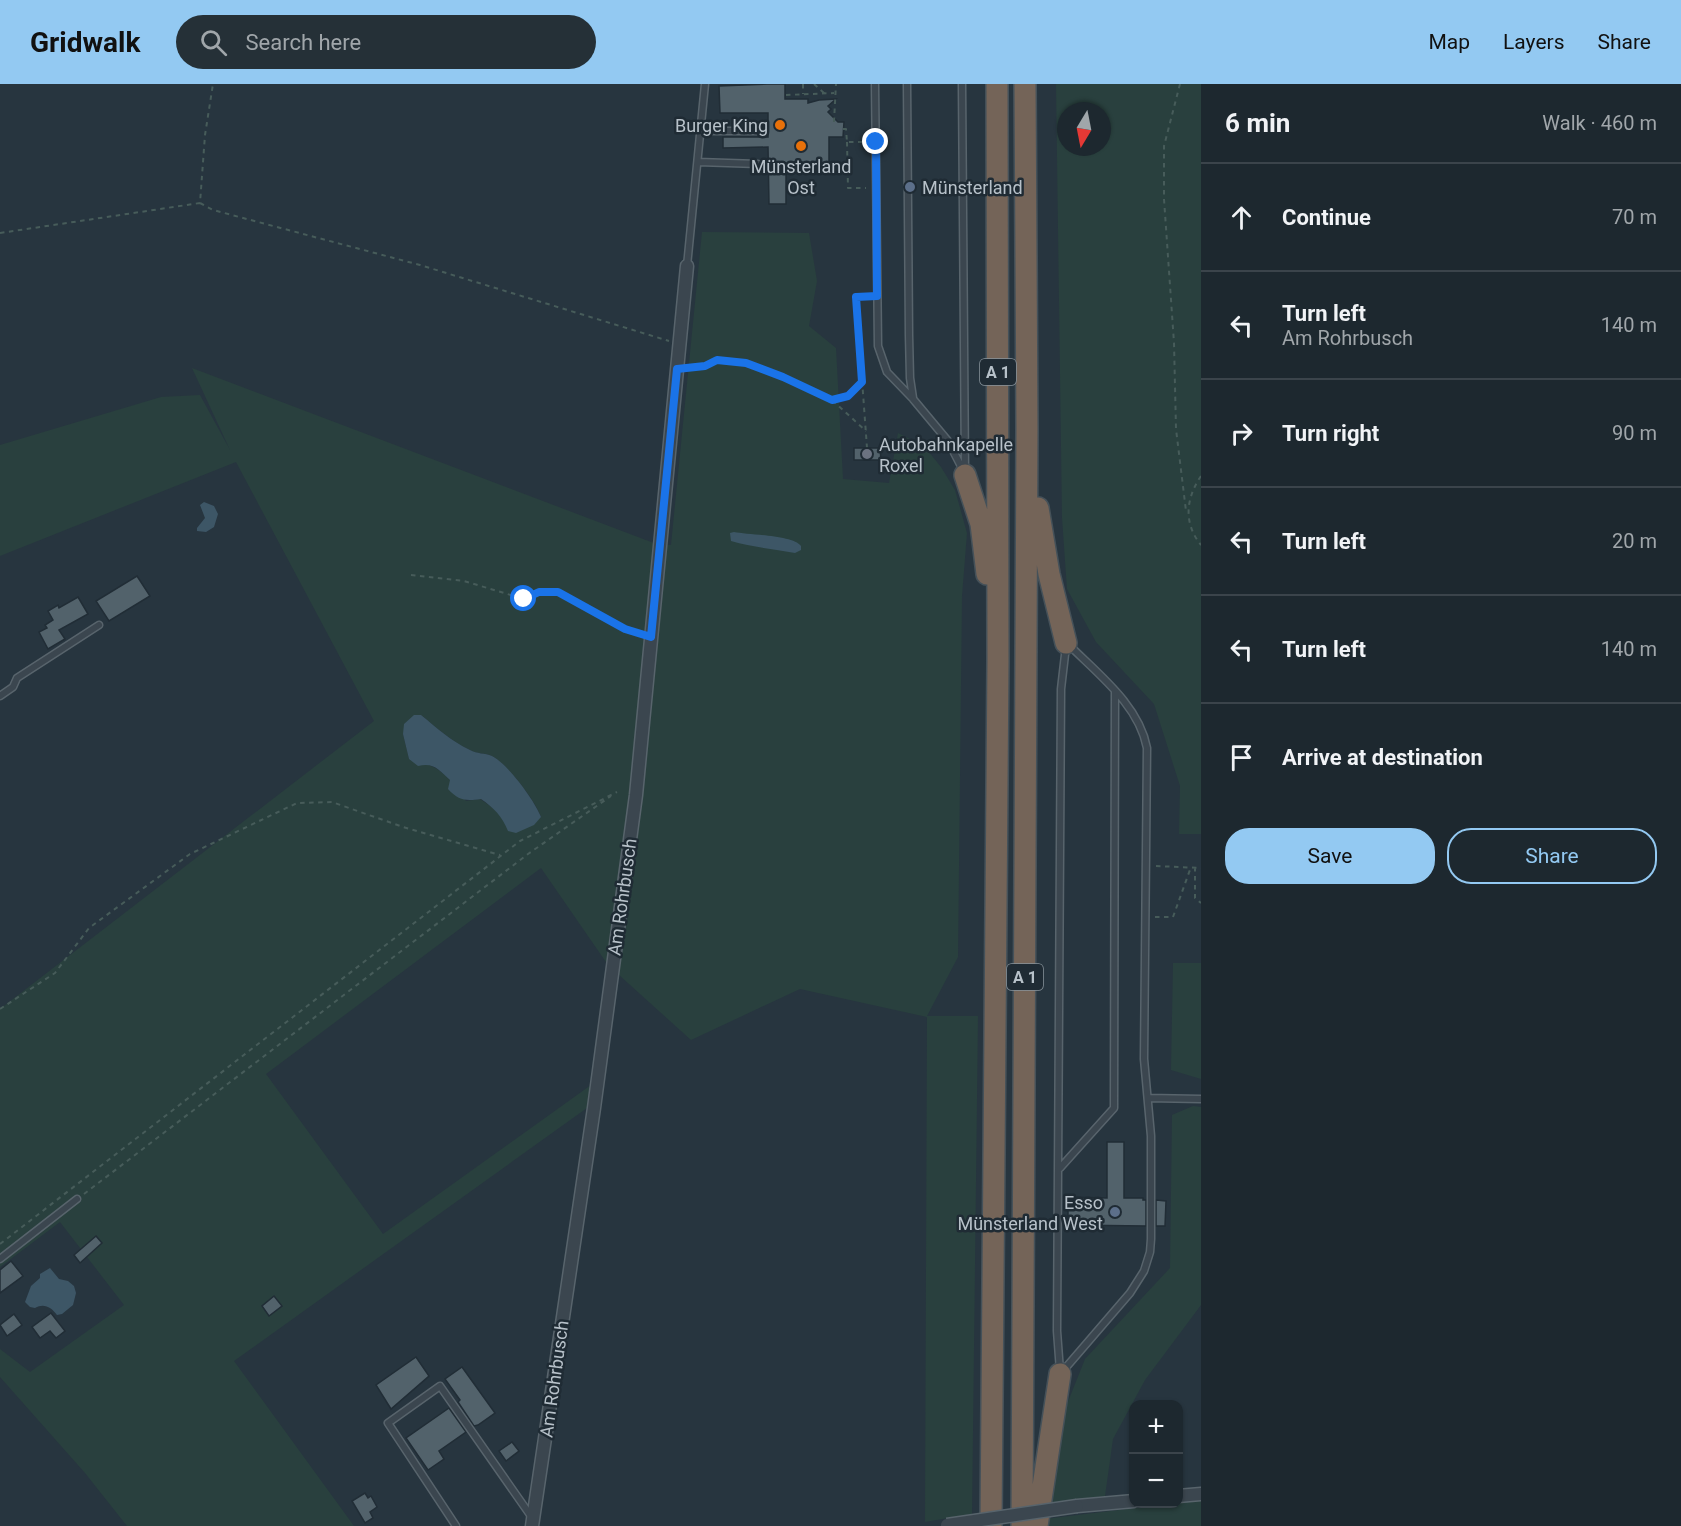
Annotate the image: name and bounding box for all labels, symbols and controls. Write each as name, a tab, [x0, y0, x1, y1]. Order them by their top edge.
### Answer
search box	[176, 15, 596, 69]
text: Gridwalk	[30, 26, 140, 59]
icon: search	[197, 26, 230, 59]
text: Search here	[245, 30, 361, 55]
text: Map	[1428, 30, 1470, 54]
text: Layers	[1503, 30, 1564, 54]
text: Share	[1597, 30, 1651, 54]
north arrow	[1057, 102, 1111, 156]
text: 6 min	[1225, 108, 1290, 138]
text: Walk · 460 m	[1542, 111, 1657, 135]
place label: Burger King	[675, 115, 768, 136]
marker: Burger King	[773, 118, 787, 132]
route end	[862, 128, 888, 154]
marker: Münsterland Ost	[794, 139, 808, 153]
place label: Münsterland Ost	[751, 156, 851, 198]
place label: Münsterland	[922, 177, 1023, 198]
marker: Münsterland	[903, 180, 917, 194]
icon: ahead	[1225, 201, 1258, 234]
text: Continue	[1282, 205, 1371, 230]
text: 70 m	[1612, 205, 1657, 229]
text: Turn left	[1282, 301, 1366, 326]
icon: left	[1225, 309, 1258, 342]
text: 140 m	[1601, 313, 1657, 337]
text: Am Rohrbusch	[1282, 326, 1413, 350]
road number: A 1	[980, 359, 1016, 385]
icon: right	[1225, 417, 1258, 450]
text: Turn right	[1282, 421, 1379, 446]
text: 90 m	[1612, 421, 1657, 445]
place label: Autobahnkapelle Roxel	[879, 434, 1013, 476]
marker: Autobahnkapelle Roxel	[860, 447, 874, 461]
icon: left	[1225, 525, 1258, 558]
text: Turn left	[1282, 529, 1366, 554]
text: 20 m	[1612, 529, 1657, 553]
route start	[510, 585, 536, 611]
icon: left	[1225, 633, 1258, 666]
text: Turn left	[1282, 637, 1366, 662]
text: 140 m	[1601, 637, 1657, 661]
icon: arrive	[1225, 741, 1258, 774]
text: Arrive at destination	[1282, 745, 1483, 770]
button: Save	[1225, 828, 1435, 884]
button: Share	[1447, 828, 1657, 884]
street label: Am Rohrbusch	[603, 837, 641, 957]
road number: A 1	[1007, 964, 1043, 990]
place label: Esso Münsterland West	[957, 1192, 1103, 1234]
marker: Esso Münsterland West	[1108, 1205, 1122, 1219]
street label: Am Rohrbusch	[535, 1319, 573, 1439]
map controls	[1129, 1400, 1183, 1508]
button: +	[1129, 1400, 1183, 1454]
button: −	[1129, 1454, 1183, 1508]

